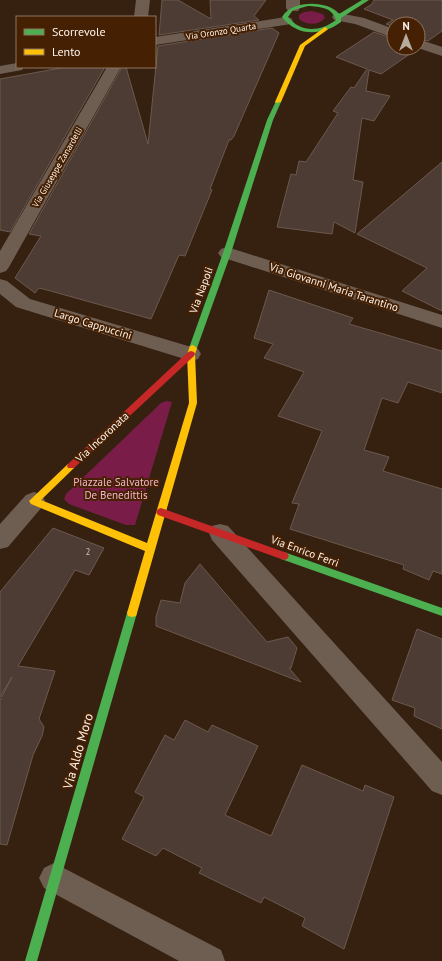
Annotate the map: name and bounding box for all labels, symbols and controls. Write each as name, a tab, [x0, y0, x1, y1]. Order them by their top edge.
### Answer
legend	[16, 16, 156, 68]
north arrow	[386, 16, 426, 56]
text: N	[402, 19, 410, 33]
street label: Via Oronzo Quarta	[184, 20, 257, 42]
text: Scorrevole	[52, 24, 106, 39]
text: Lento	[52, 44, 81, 59]
street label: Via Giuseppe Zanardelli	[29, 125, 84, 210]
street label: Via Giovanni Maria Tarantino	[267, 259, 400, 315]
street label: Via Napoli	[186, 265, 216, 316]
street label: Largo Cappuccini	[53, 306, 134, 342]
street label: Via Incoronata	[72, 409, 132, 466]
park label: Piazzale Salvatore De Benedittis	[73, 475, 159, 502]
street label: Via Enrico Ferri	[268, 532, 341, 570]
house number: 2	[86, 546, 91, 557]
street label: Via Aldo Moro	[59, 711, 97, 792]

